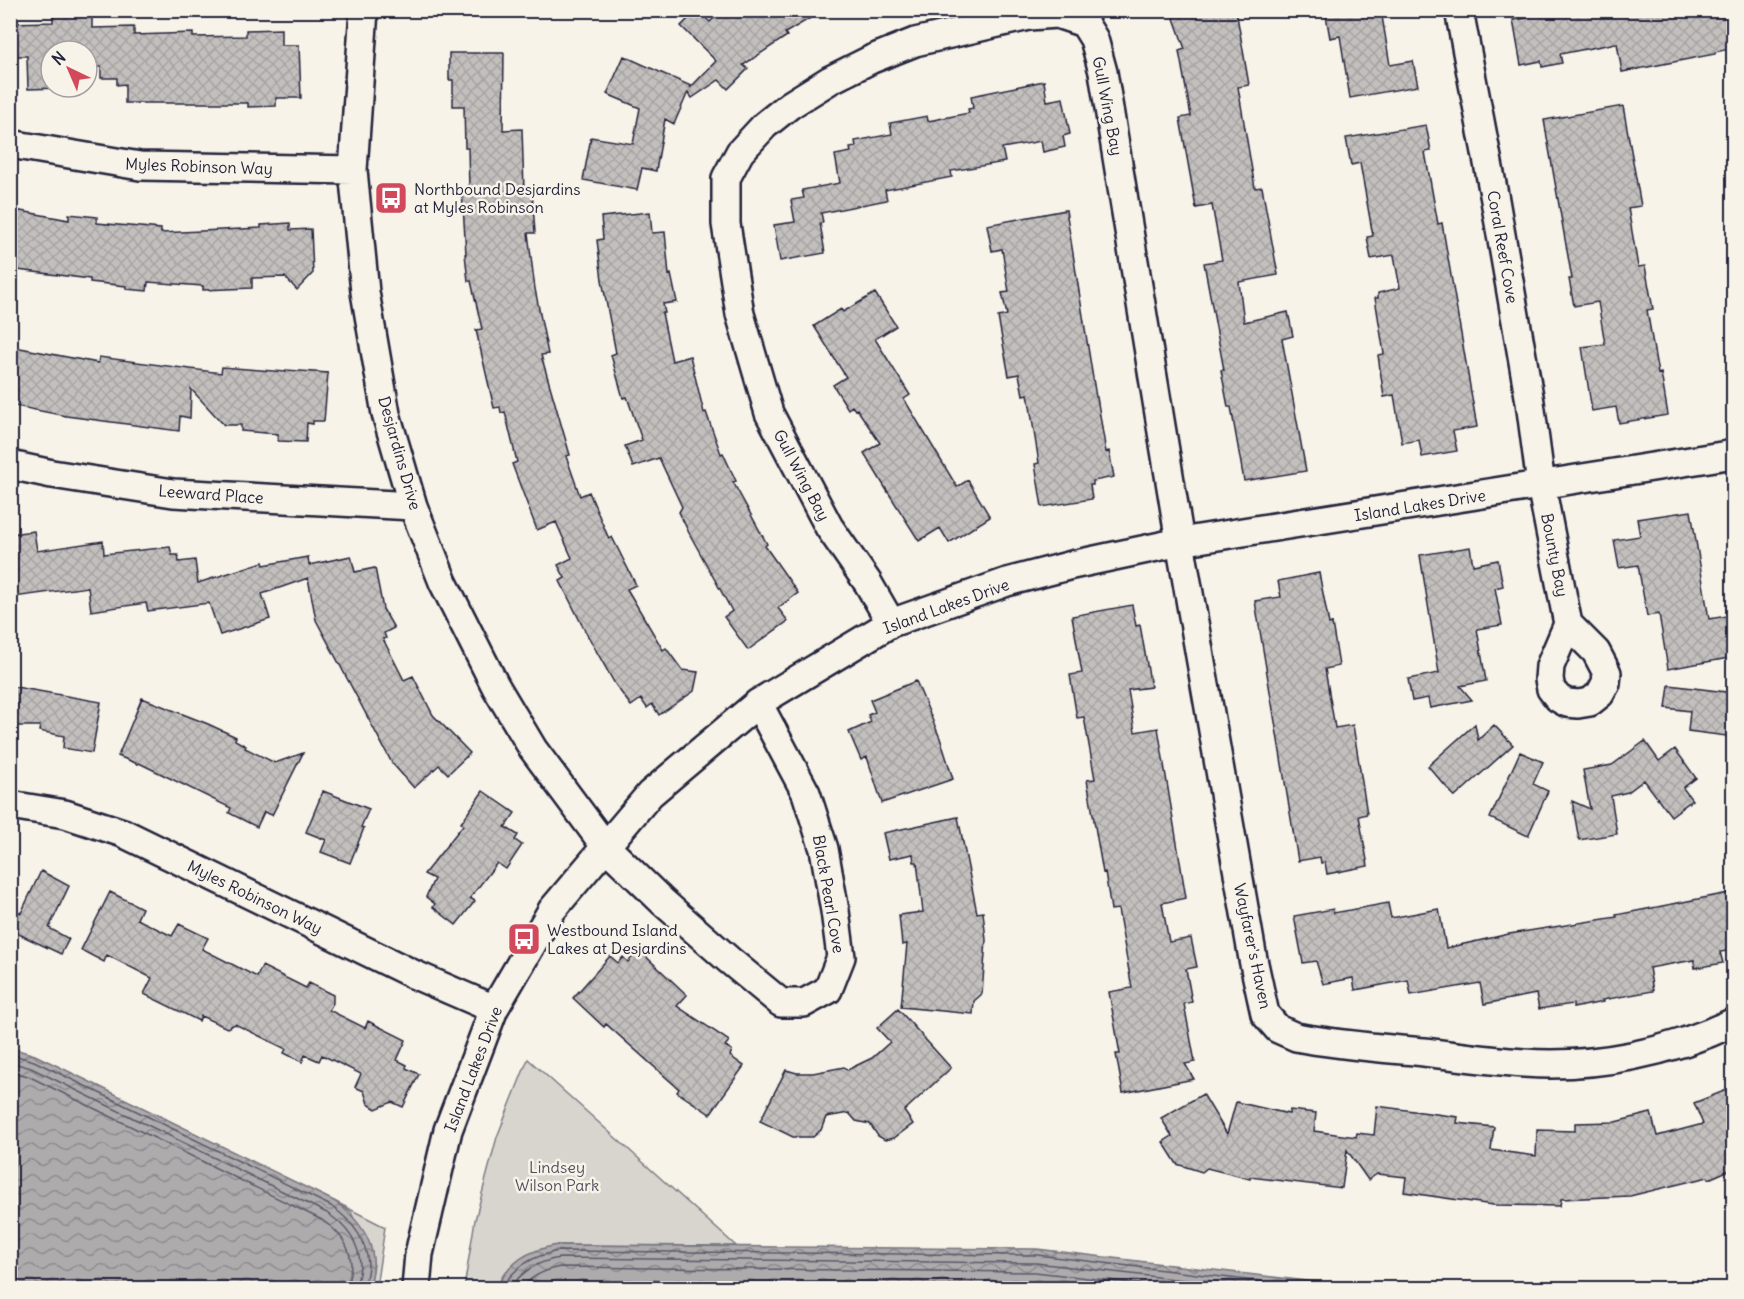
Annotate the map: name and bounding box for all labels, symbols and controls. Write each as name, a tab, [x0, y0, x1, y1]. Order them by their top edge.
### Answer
north arrow	[39, 39, 99, 99]
text: N	[48, 47, 70, 69]
street label: Gull Wing Bay	[1089, 55, 1127, 157]
street label: Myles Robinson Way	[125, 153, 273, 179]
place label: Northbound Desjardins at Myles Robinson	[414, 179, 581, 217]
bus stop icon: Northbound Desjardins at Myles Robinson	[373, 180, 409, 216]
street label: Coral Reef Cove	[1483, 189, 1523, 305]
street label: Desjardins Drive	[374, 394, 426, 512]
street label: Gull Wing Bay	[770, 426, 834, 524]
street label: Leeward Place	[158, 480, 264, 508]
street label: Island Lakes Drive	[1353, 485, 1487, 525]
street label: Bounty Bay	[1537, 511, 1573, 599]
street label: Island Lakes Drive	[880, 574, 1012, 638]
street label: Black Pearl Cove	[809, 833, 849, 955]
street label: Myles Robinson Way	[184, 856, 326, 938]
street label: Wayfarer's Haven	[1230, 881, 1276, 1011]
place label: Westbound Island Lakes at Desjardins	[547, 920, 687, 958]
bus stop icon: Westbound Island Lakes at Desjardins	[506, 921, 542, 957]
street label: Island Lakes Drive	[440, 1003, 506, 1135]
park label: Lindsey Wilson Park	[515, 1157, 599, 1195]

